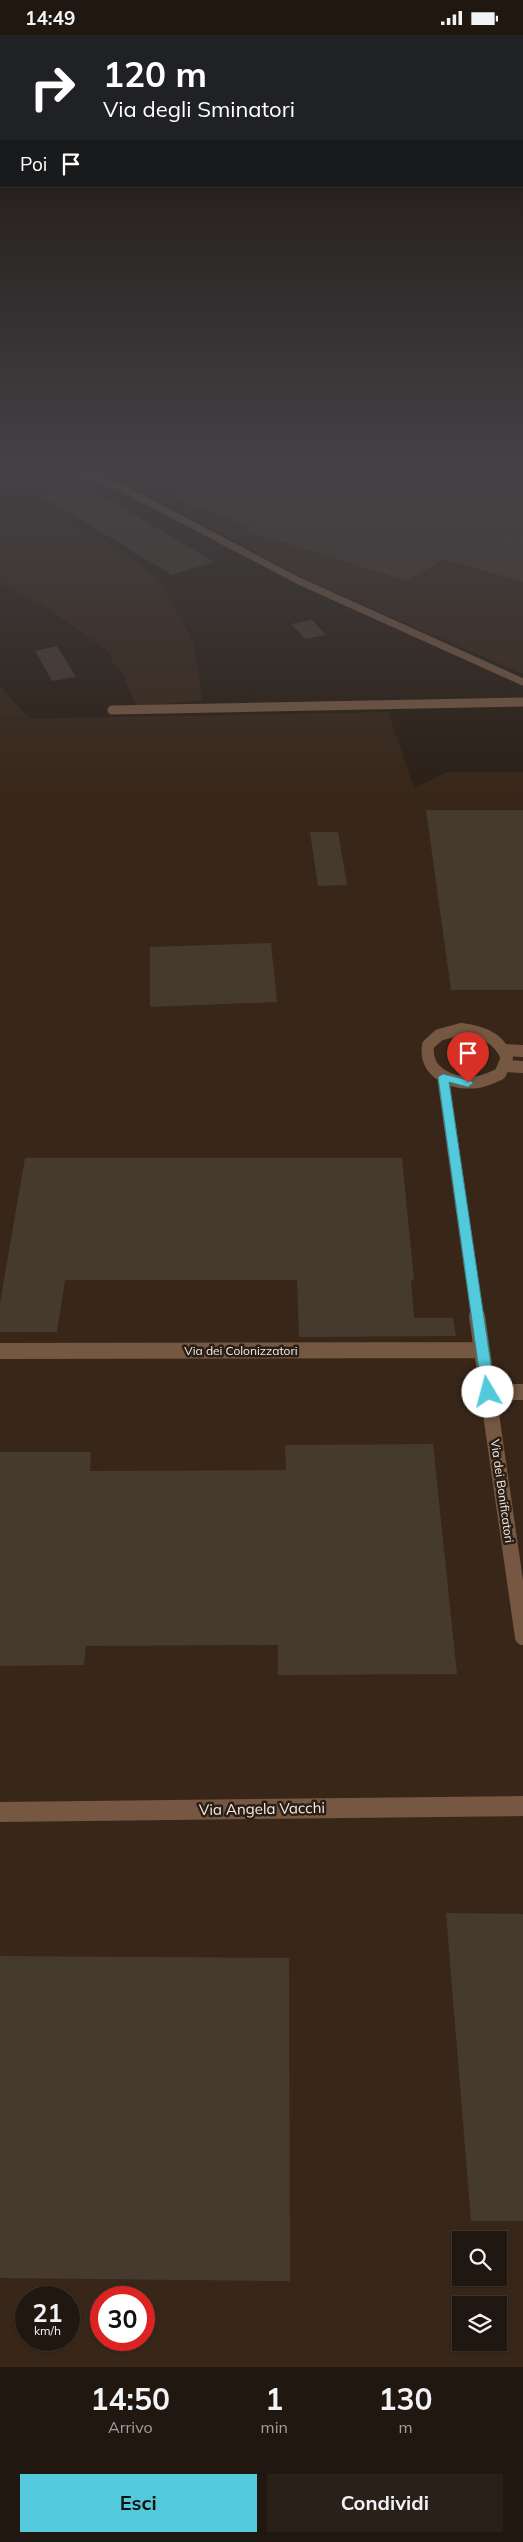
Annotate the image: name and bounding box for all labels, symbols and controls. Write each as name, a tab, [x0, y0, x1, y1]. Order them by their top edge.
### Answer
text: 14:49	[25, 6, 75, 30]
text: 120 m	[103, 52, 207, 96]
icon: right	[20, 55, 85, 120]
text: Via degli Sminatori	[103, 95, 295, 123]
icon: arrive	[57, 150, 85, 178]
text: Poi	[20, 152, 47, 176]
pin	[447, 1032, 489, 1083]
icon: arrive	[454, 1039, 482, 1067]
street label: Via dei Colonizzatori	[184, 1343, 298, 1358]
position arrow	[461, 1365, 513, 1417]
street label: Via dei Bonificatori	[488, 1438, 517, 1544]
street label: Via Angela Vacchi	[199, 1798, 325, 1819]
map controls	[452, 2231, 507, 2351]
button: search	[452, 2231, 507, 2286]
speed limit sign: 30	[90, 2286, 155, 2351]
button: layers	[452, 2296, 507, 2351]
text: 21	[32, 2297, 63, 2328]
text: km/h	[34, 2323, 61, 2338]
text: 14:50	[91, 2380, 170, 2418]
text: 1	[265, 2380, 283, 2418]
text: 130	[378, 2380, 432, 2418]
text: Arrivo	[108, 2417, 153, 2437]
text: min	[261, 2417, 288, 2437]
text: m	[398, 2417, 412, 2437]
button: Esci	[20, 2474, 257, 2532]
button: Condividi	[267, 2474, 503, 2532]

